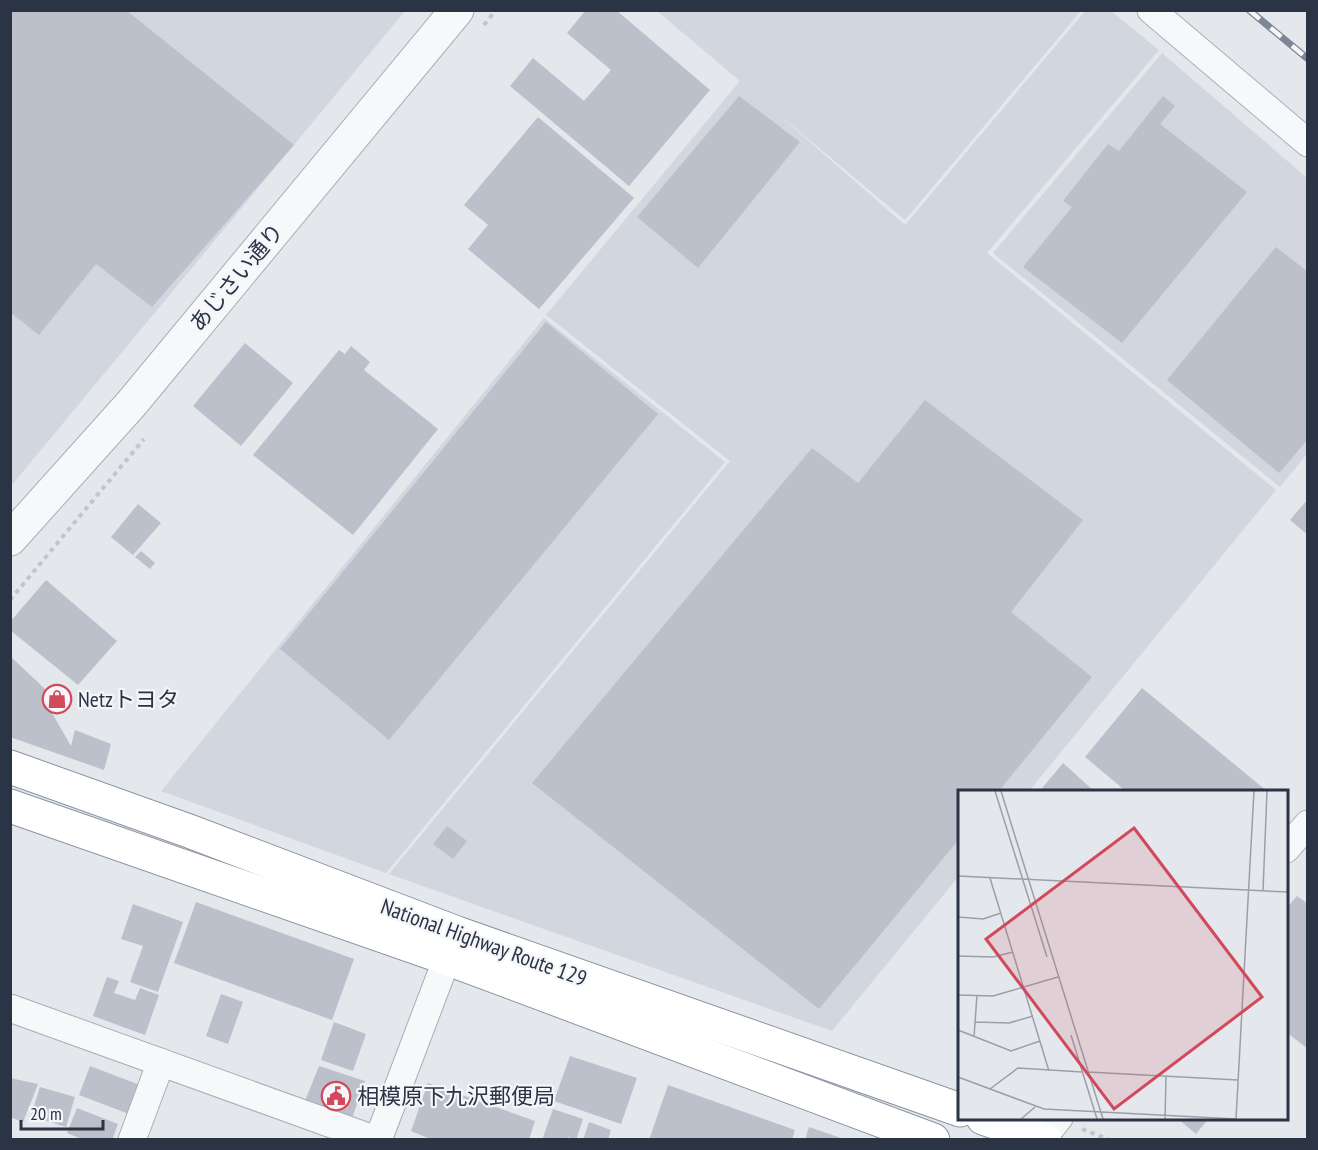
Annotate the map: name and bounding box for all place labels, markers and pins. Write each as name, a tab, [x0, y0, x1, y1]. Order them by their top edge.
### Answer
shop icon: Netzトヨタ	[41, 683, 73, 715]
place label: Netzトヨタ	[78, 685, 179, 713]
public building icon: 相模原下九沢郵便局	[320, 1080, 352, 1112]
place label: 相模原下九沢郵便局	[357, 1082, 555, 1110]

